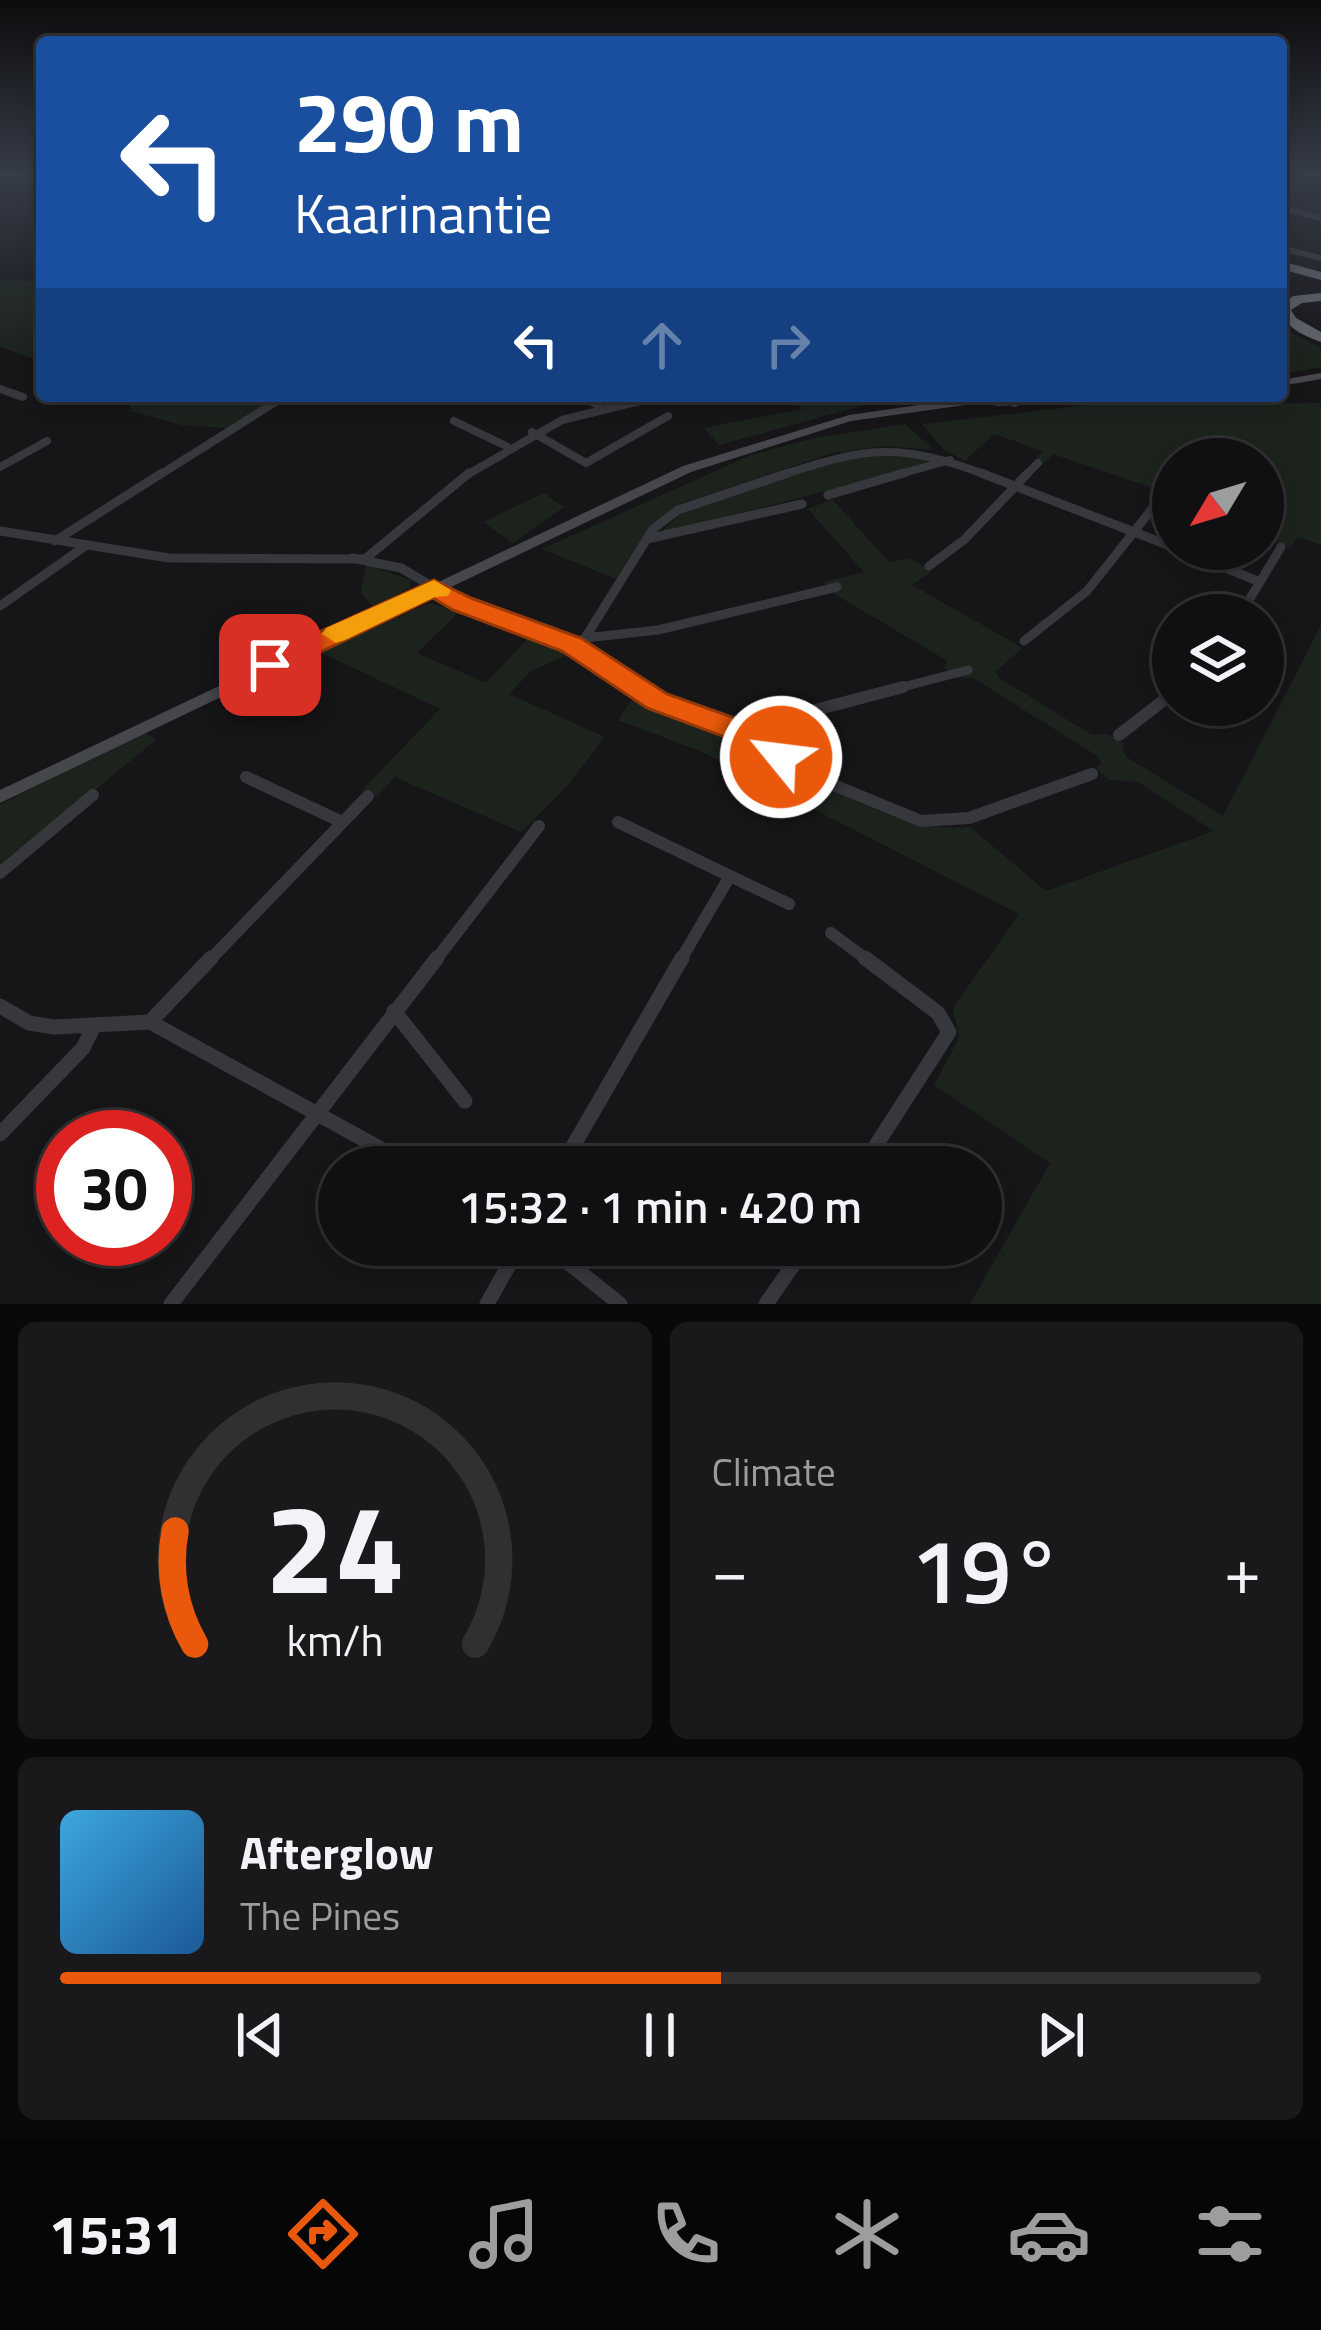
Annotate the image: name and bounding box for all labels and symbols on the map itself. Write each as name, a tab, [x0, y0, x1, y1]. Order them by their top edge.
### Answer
north arrow	[1152, 438, 1284, 570]
pin	[219, 614, 321, 716]
position arrow	[718, 694, 844, 820]
speed limit sign: 30	[36, 1110, 192, 1266]

